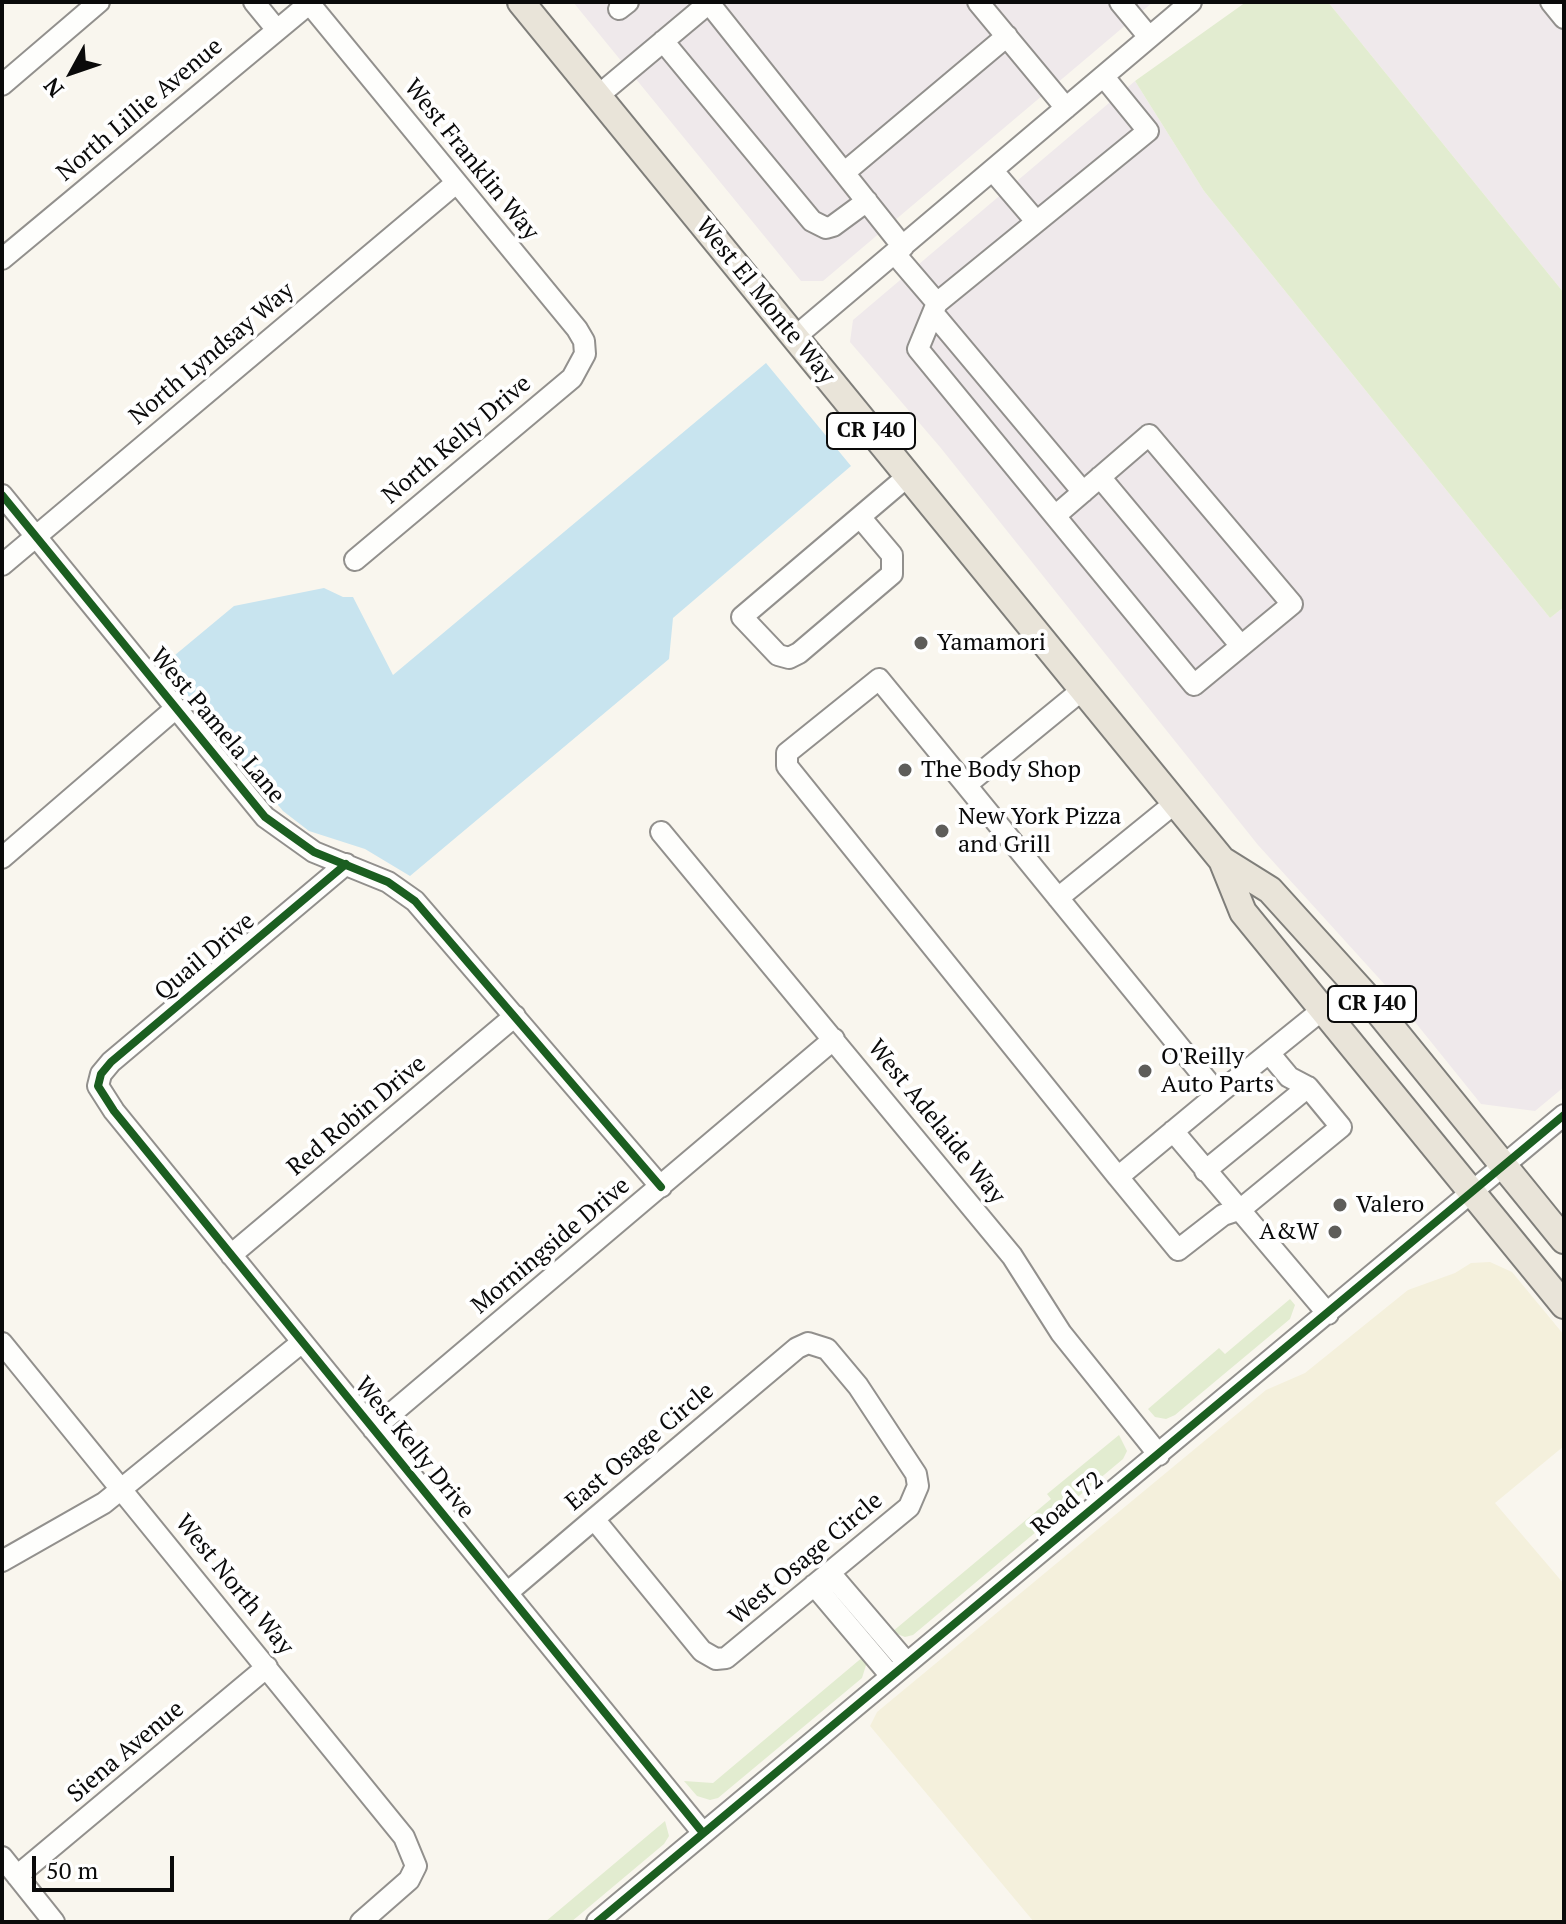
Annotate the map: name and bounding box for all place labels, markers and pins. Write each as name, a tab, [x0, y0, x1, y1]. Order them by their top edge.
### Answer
place label: Yamamori	[937, 629, 1046, 657]
marker: Yamamori	[912, 634, 930, 652]
place label: The Body Shop	[921, 756, 1081, 784]
marker: The Body Shop	[896, 761, 914, 779]
place label: New York Pizza and Grill	[958, 803, 1121, 859]
marker: New York Pizza and Grill	[933, 822, 951, 840]
place label: O'Reilly Auto Parts	[1161, 1043, 1274, 1099]
marker: O'Reilly Auto Parts	[1136, 1062, 1154, 1080]
place label: Valero	[1356, 1191, 1424, 1219]
marker: Valero	[1331, 1196, 1349, 1214]
place label: A&W	[1259, 1218, 1319, 1246]
marker: A&W	[1326, 1223, 1344, 1241]

